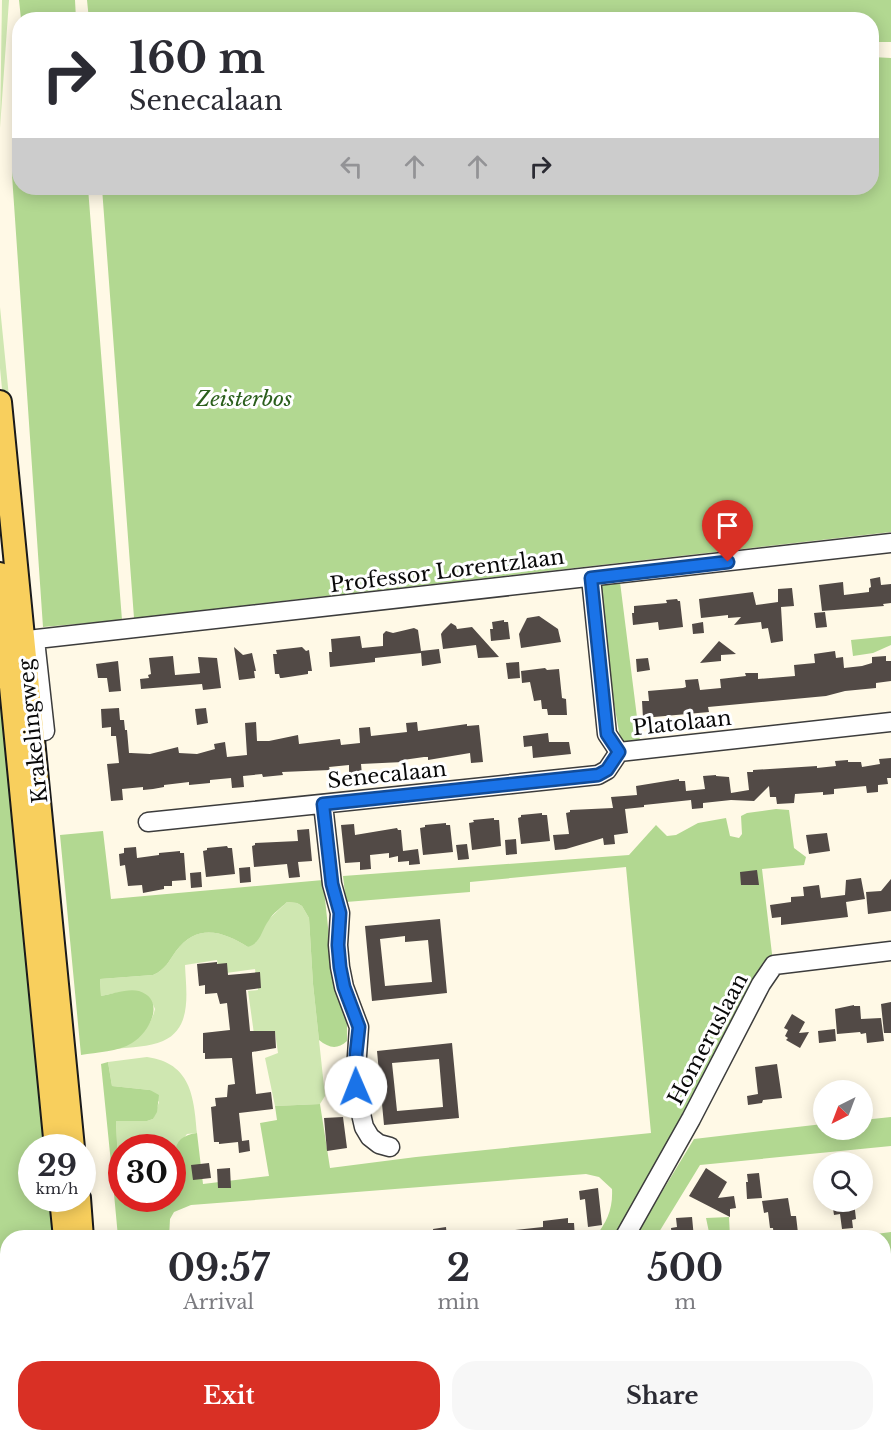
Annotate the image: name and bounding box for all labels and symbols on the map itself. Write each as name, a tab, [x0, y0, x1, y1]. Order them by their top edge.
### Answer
park label: Zeisterbos	[195, 386, 292, 412]
pin	[702, 500, 753, 562]
street label: Professor Lorentzlaan	[328, 544, 566, 598]
street label: Krakelingweg	[12, 657, 54, 805]
street label: Platolaan	[631, 705, 733, 741]
street label: Senecalaan	[326, 756, 448, 794]
street label: Homeruslaan	[662, 969, 754, 1109]
position arrow	[324, 1055, 388, 1119]
north arrow	[813, 1080, 873, 1140]
speed limit sign: 30	[108, 1134, 186, 1212]

